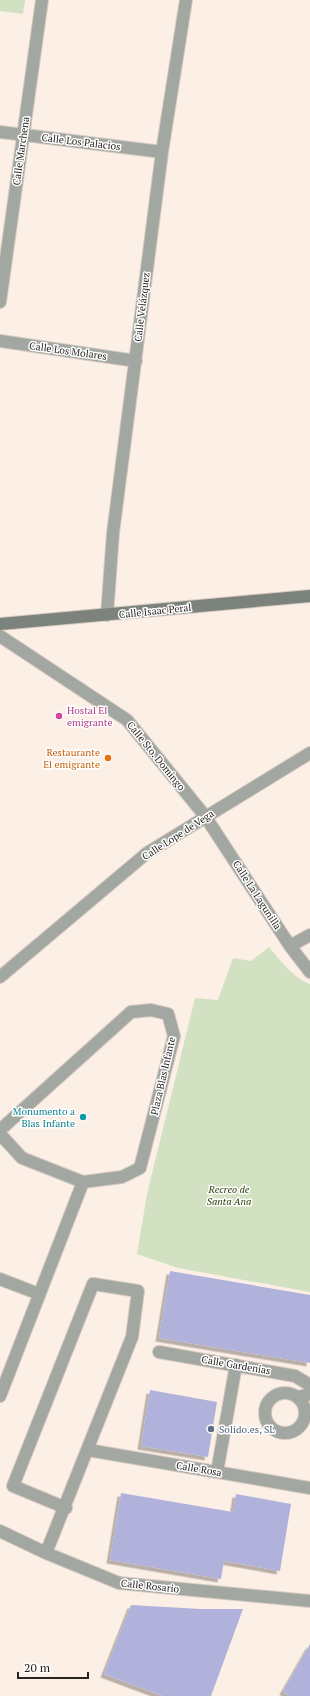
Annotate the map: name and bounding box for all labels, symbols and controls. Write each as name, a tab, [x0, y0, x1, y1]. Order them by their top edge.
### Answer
street label: Calle Marchena	[10, 116, 32, 186]
street label: Calle Los Palacios	[41, 131, 121, 153]
street label: Calle Velázquez	[131, 272, 153, 342]
street label: Calle Los Molares	[28, 339, 108, 363]
street label: Calle Isaac Peral	[118, 601, 192, 621]
place label: Hostal El emigrante	[67, 704, 113, 729]
marker: Hostal El emigrante	[54, 711, 64, 721]
street label: Calle Sto. Domingo	[124, 719, 188, 794]
place label: Restaurante El emigrante	[43, 746, 100, 771]
marker: Restaurante El emigrante	[103, 753, 113, 763]
street label: Calle Lope de Vega	[140, 807, 216, 863]
street label: Calle La Lagunilla	[230, 858, 284, 932]
street label: Plaza Blas Infante	[148, 1036, 178, 1116]
place label: Monumento a Blas Infante	[13, 1105, 75, 1130]
marker: Monumento a Blas Infante	[78, 1112, 88, 1122]
park label: Recreo de Santa Ana	[207, 1183, 251, 1208]
street label: Calle Gardenias	[201, 1353, 271, 1377]
place label: Solido.es, SL	[219, 1423, 275, 1436]
marker: Solido.es, SL	[206, 1424, 216, 1434]
street label: Calle Rosa	[175, 1459, 223, 1479]
street label: Calle Rosario	[120, 1576, 180, 1596]
scale bar	[18, 1654, 88, 1680]
text: 20 m	[24, 1660, 51, 1675]

